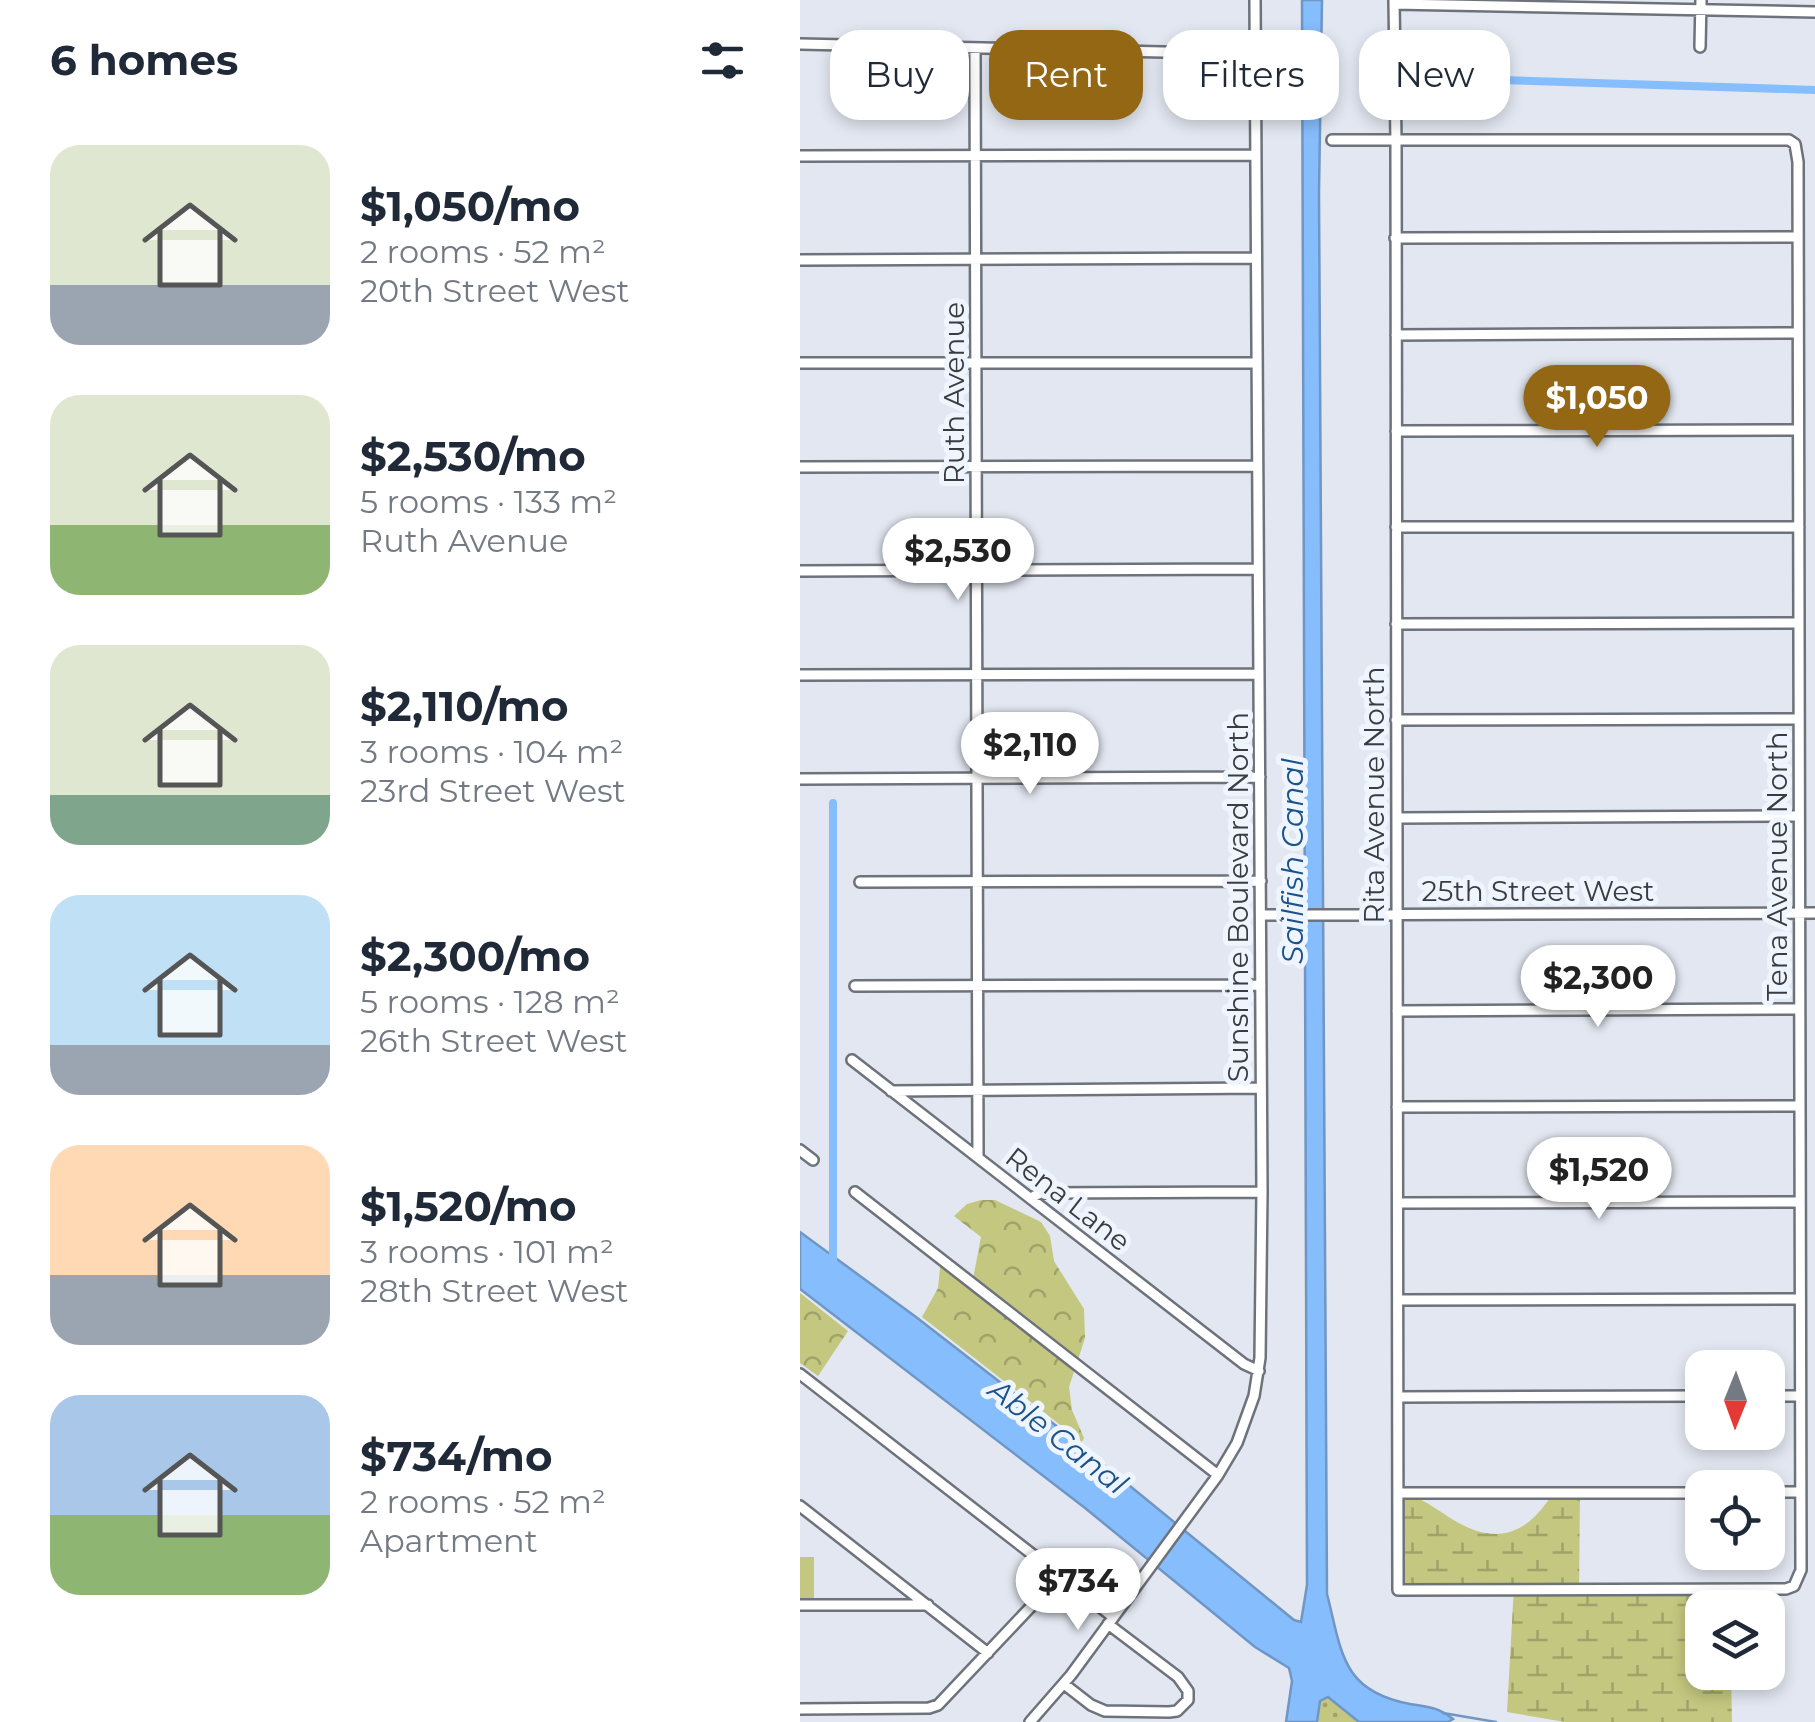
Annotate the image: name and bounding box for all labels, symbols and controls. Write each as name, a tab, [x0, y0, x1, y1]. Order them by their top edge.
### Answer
chip: Buy	[830, 30, 969, 120]
chip: Rent	[989, 30, 1143, 120]
chip: Filters	[1163, 30, 1339, 120]
chip: New	[1359, 30, 1510, 120]
icon: filters	[695, 33, 750, 88]
text: 6 homes	[50, 34, 238, 86]
text: $1,050/mo	[360, 180, 580, 232]
icon: home	[130, 185, 250, 305]
text: 2 rooms · 52 m²	[360, 232, 606, 271]
text: 20th Street West	[360, 271, 629, 310]
street label: Ruth Avenue	[937, 302, 971, 484]
pin: $1,050	[1516, 365, 1678, 450]
text: $1,050	[1545, 378, 1649, 417]
text: $2,530/mo	[360, 430, 586, 482]
icon: home	[130, 435, 250, 555]
text: 5 rooms · 133 m²	[360, 482, 617, 521]
pin: $2,530	[877, 518, 1039, 603]
text: Ruth Avenue	[360, 521, 568, 560]
text: $2,530	[904, 531, 1012, 570]
street label: Rita Avenue North	[1357, 666, 1391, 924]
text: $2,110/mo	[360, 680, 568, 732]
icon: home	[130, 685, 250, 805]
pin: $2,110	[949, 712, 1111, 797]
street label: Sunshine Boulevard North	[1221, 712, 1255, 1082]
text: $2,110	[983, 725, 1077, 764]
street label: Tena Avenue North	[1760, 731, 1794, 1001]
text: 3 rooms · 104 m²	[360, 732, 623, 771]
water label: Sailfish Canal	[1274, 758, 1311, 964]
text: 23rd Street West	[360, 771, 626, 810]
street label: 25th Street West	[1422, 874, 1654, 908]
text: $2,300/mo	[360, 930, 590, 982]
icon: home	[130, 935, 250, 1055]
pin: $2,300	[1517, 945, 1679, 1030]
text: $2,300	[1543, 958, 1653, 997]
text: 5 rooms · 128 m²	[360, 982, 620, 1021]
text: 26th Street West	[360, 1021, 627, 1060]
pin: $1,520	[1518, 1137, 1680, 1222]
street label: Rena Lane	[999, 1140, 1137, 1258]
text: $1,520	[1549, 1150, 1649, 1189]
text: $1,520/mo	[360, 1180, 577, 1232]
icon: home	[130, 1185, 250, 1305]
text: 3 rooms · 101 m²	[360, 1232, 614, 1271]
text: 28th Street West	[360, 1271, 628, 1310]
north arrow	[1685, 1350, 1785, 1450]
map controls	[1685, 1350, 1785, 1690]
water label: Able Canal	[980, 1370, 1135, 1502]
text: $734/mo	[360, 1430, 552, 1482]
icon: home	[130, 1435, 250, 1555]
button: locate	[1685, 1470, 1785, 1570]
text: 2 rooms · 52 m²	[360, 1482, 606, 1521]
text: Apartment	[360, 1521, 538, 1560]
pin: $734	[1019, 1548, 1137, 1633]
text: $734	[1038, 1561, 1118, 1600]
button: layers	[1685, 1590, 1785, 1690]

